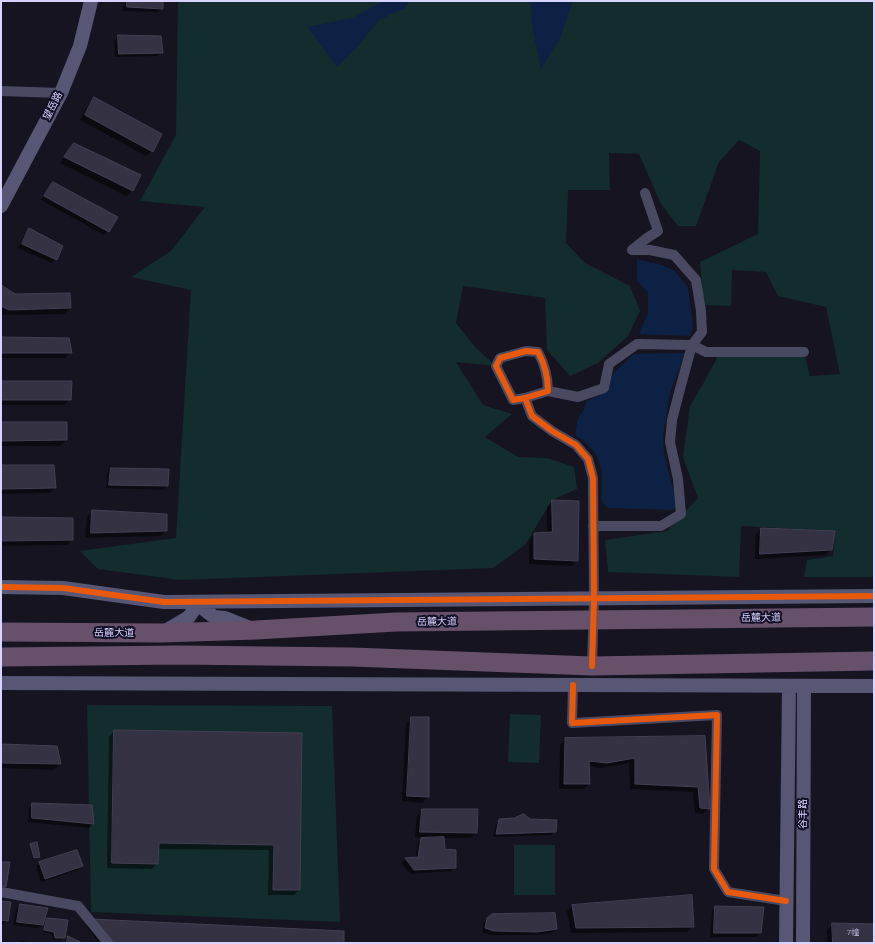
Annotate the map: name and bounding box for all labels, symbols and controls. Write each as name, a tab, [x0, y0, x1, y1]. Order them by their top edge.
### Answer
street label: 望岳路	[41, 90, 65, 122]
street label: 岳麓大道	[741, 612, 781, 624]
street label: 岳麓大道	[417, 616, 457, 628]
street label: 岳麓大道	[94, 627, 134, 639]
street label: 谷丰路	[797, 799, 809, 829]
house number: 7幢	[847, 928, 859, 938]

